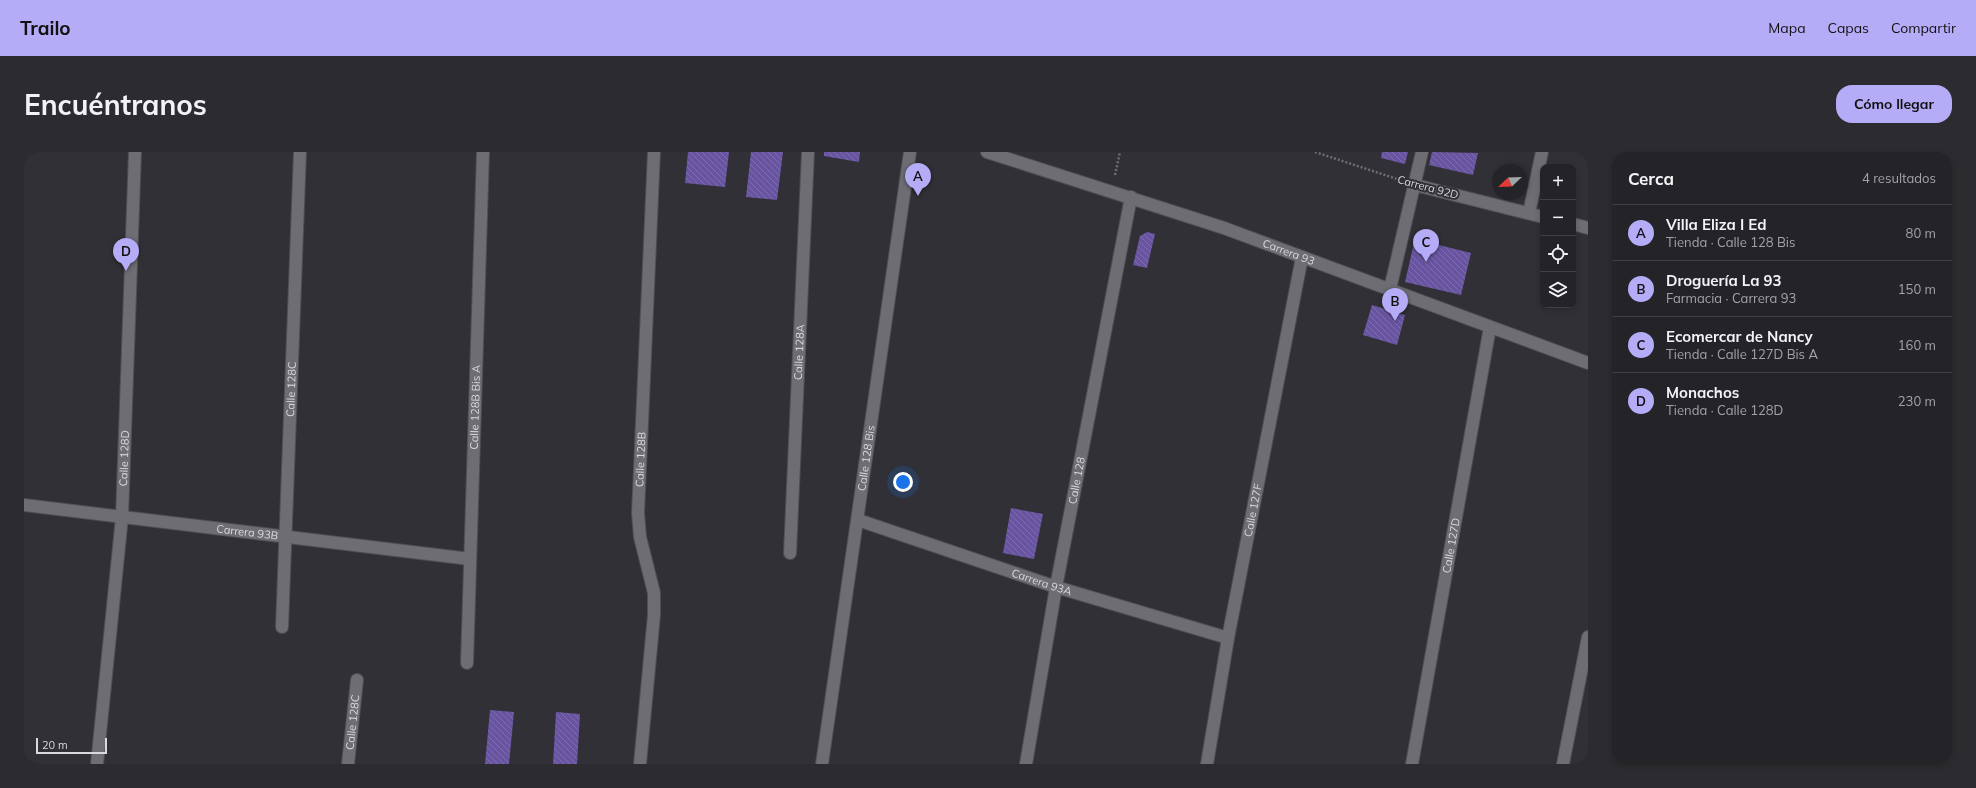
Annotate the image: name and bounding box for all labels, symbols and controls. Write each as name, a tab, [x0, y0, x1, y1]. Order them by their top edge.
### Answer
text: Trailo	[20, 16, 71, 40]
text: Mapa	[1768, 19, 1806, 37]
text: Capas	[1828, 19, 1869, 37]
text: Compartir	[1891, 19, 1956, 37]
button: Cómo llegar	[1836, 85, 1952, 123]
text: Encuéntranos	[24, 87, 207, 122]
pin: A	[905, 163, 931, 196]
north arrow	[1492, 164, 1528, 200]
map controls	[1540, 164, 1576, 308]
button: +	[1540, 164, 1576, 200]
text: Cerca	[1628, 168, 1674, 189]
text: 4 resultados	[1862, 170, 1936, 186]
street label: Carrera 92D	[1396, 172, 1460, 202]
button: −	[1540, 200, 1576, 236]
text: Villa Eliza I Ed	[1666, 215, 1767, 234]
text: A	[1636, 225, 1646, 241]
text: 80 m	[1906, 225, 1936, 241]
pin: C	[1413, 229, 1439, 262]
text: Tienda · Calle 128 Bis	[1666, 234, 1795, 250]
street label: Carrera 93	[1261, 236, 1317, 268]
button: locate	[1540, 236, 1576, 272]
pin: D	[113, 238, 139, 271]
text: Droguería La 93	[1666, 271, 1782, 290]
button: layers	[1540, 272, 1576, 308]
text: B	[1637, 281, 1645, 297]
text: 150 m	[1898, 281, 1936, 297]
pin: B	[1382, 288, 1408, 321]
text: Farmacia · Carrera 93	[1666, 290, 1796, 306]
street label: Calle 128A	[791, 324, 807, 380]
text: Ecomercar de Nancy	[1666, 327, 1813, 346]
text: C	[1637, 337, 1645, 353]
text: 160 m	[1898, 337, 1936, 353]
text: Tienda · Calle 127D Bis A	[1666, 346, 1818, 362]
street label: Calle 128C	[283, 361, 299, 417]
street label: Calle 128B Bis A	[467, 365, 483, 450]
text: Monachos	[1666, 383, 1739, 402]
text: D	[1636, 393, 1646, 409]
text: 230 m	[1898, 393, 1936, 409]
text: Tienda · Calle 128D	[1666, 402, 1783, 418]
street label: Calle 128 Bis	[854, 424, 878, 492]
street label: Calle 128D	[116, 430, 132, 487]
street label: Calle 128B	[632, 432, 649, 487]
street label: Calle 128	[1065, 455, 1088, 505]
your location	[893, 472, 913, 492]
street label: Calle 127F	[1241, 482, 1265, 538]
street label: Calle 127D	[1439, 517, 1463, 574]
street label: Carrera 93B	[216, 521, 279, 543]
street label: Carrera 93A	[1010, 566, 1074, 598]
street label: Calle 128C	[343, 694, 362, 751]
scale bar	[36, 736, 107, 755]
text: 20 m	[42, 738, 68, 752]

